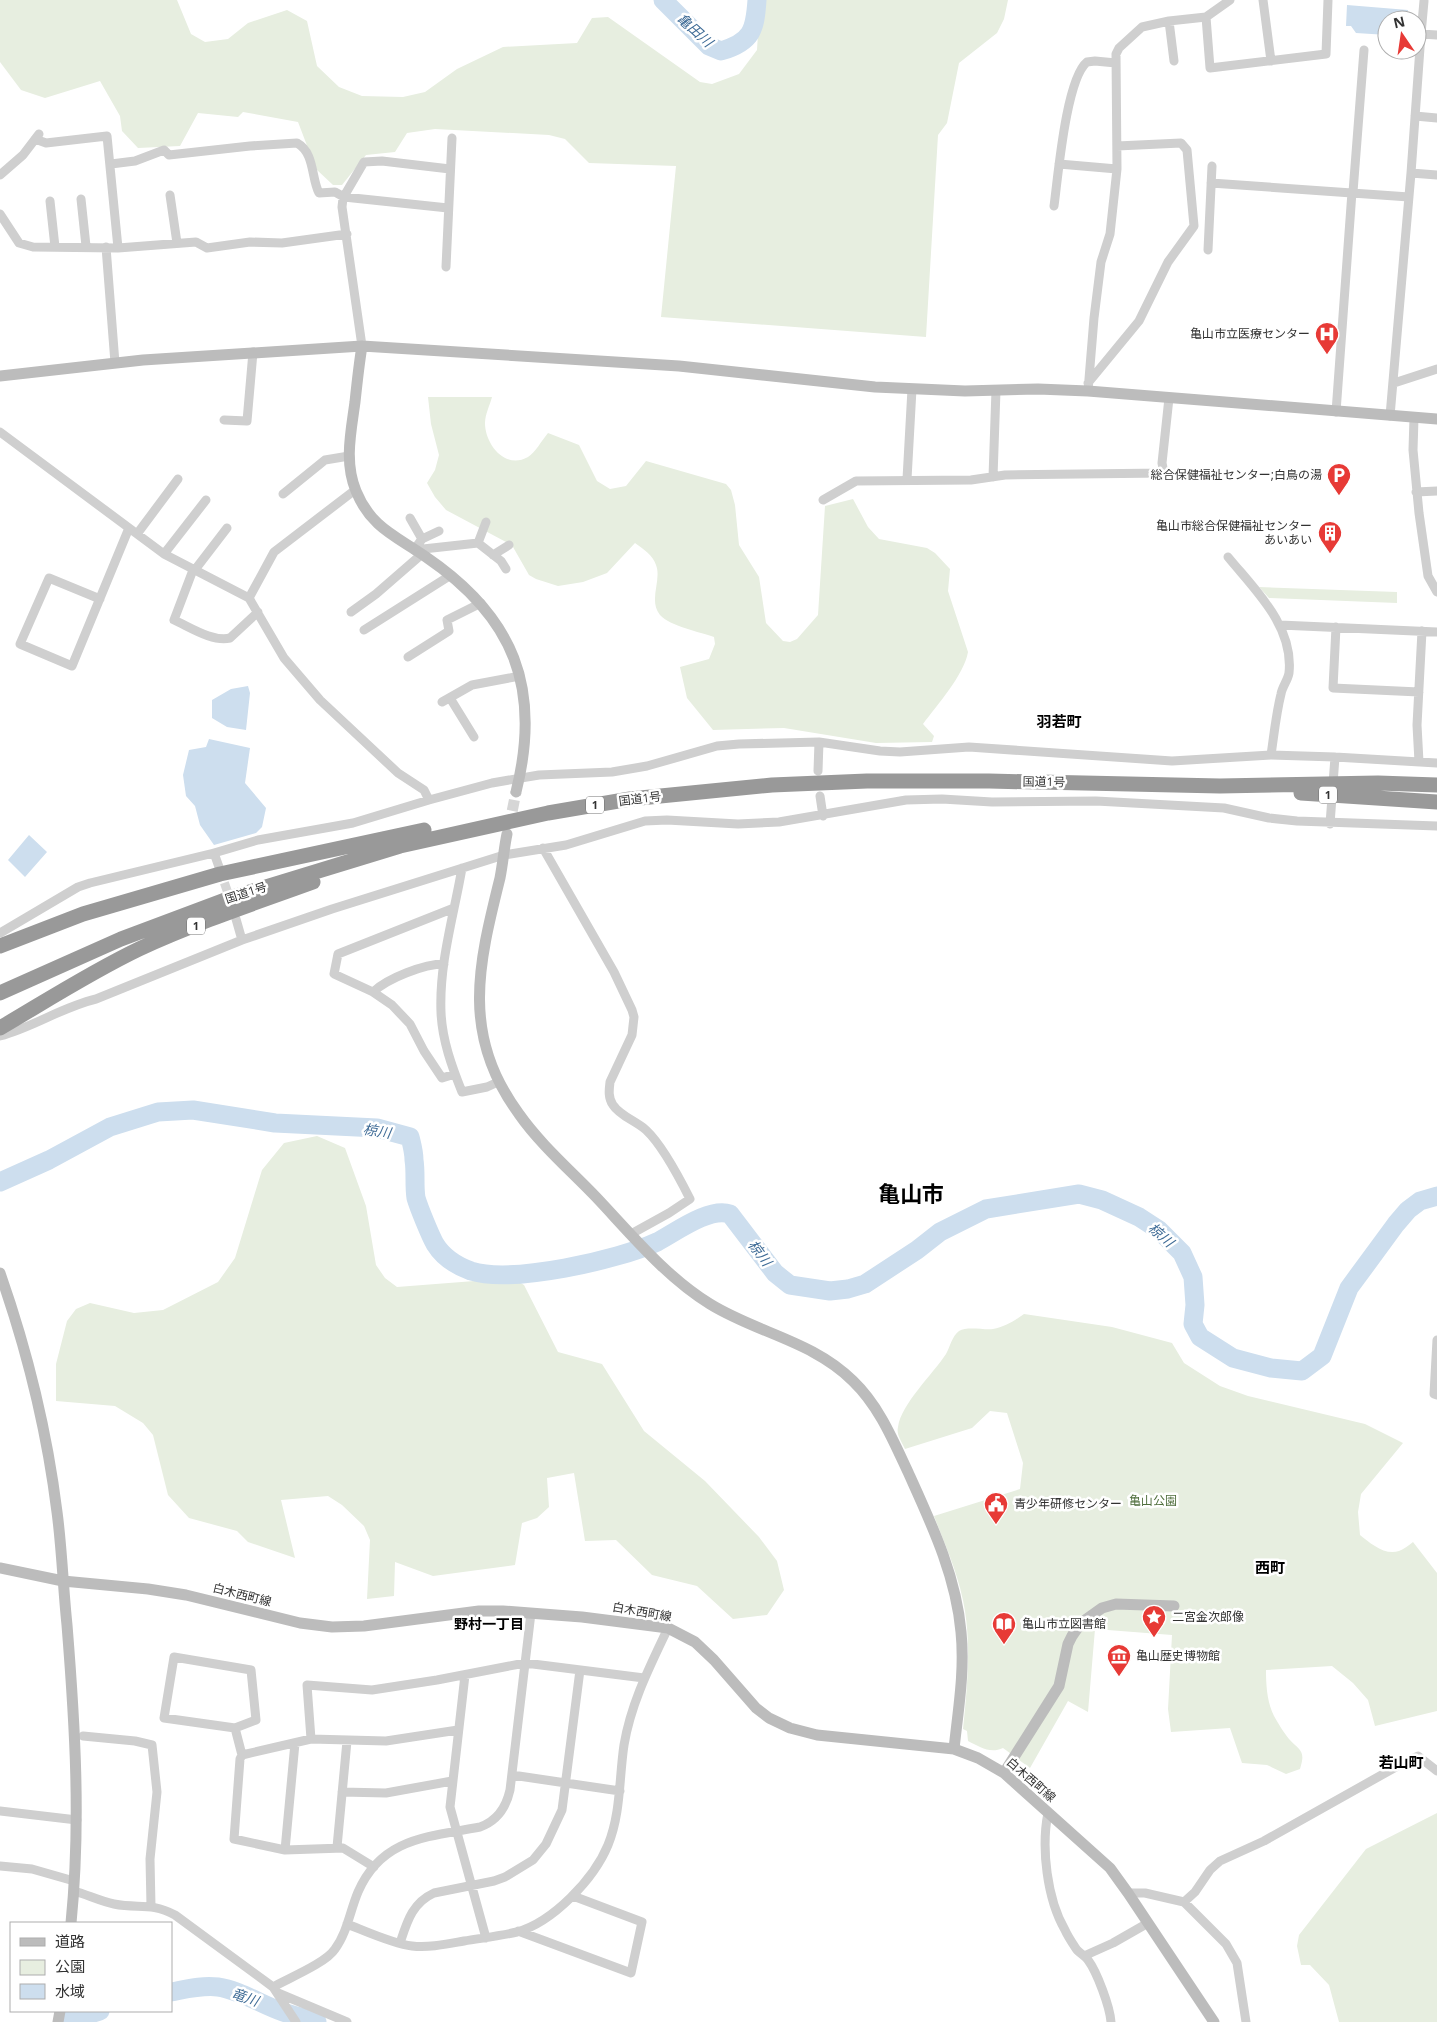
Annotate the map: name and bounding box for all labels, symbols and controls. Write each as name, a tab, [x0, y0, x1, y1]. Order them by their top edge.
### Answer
water label: 亀田川	[673, 9, 719, 52]
north arrow	[1377, 10, 1427, 60]
text: N	[1391, 11, 1407, 32]
hospital icon: 亀山市立医療センター	[1314, 321, 1340, 355]
place label: 亀山市立医療センター	[1190, 325, 1310, 342]
parking icon: 総合保健福祉センター;白鳥の湯	[1326, 462, 1352, 496]
place label: 総合保健福祉センター;白鳥の湯	[1151, 466, 1322, 483]
place label: 亀山市総合保健福祉センター あいあい	[1156, 517, 1312, 548]
building icon: 亀山市総合保健福祉センター あいあい	[1317, 520, 1343, 554]
district label: 羽若町	[1036, 711, 1082, 731]
street label: 国道1号	[1022, 773, 1066, 790]
road number: 1	[1319, 786, 1337, 804]
street label: 国道1号	[618, 787, 662, 810]
road number: 1	[586, 796, 604, 814]
street label: 国道1号	[223, 878, 269, 907]
road number: 1	[187, 918, 205, 934]
water label: 椋川	[362, 1119, 394, 1142]
district label: 亀山市	[878, 1178, 944, 1208]
water label: 椋川	[1145, 1218, 1180, 1252]
water label: 椋川	[744, 1236, 778, 1271]
public building icon: 青少年研修センター	[983, 1491, 1009, 1525]
park label: 亀山公園	[1129, 1492, 1177, 1509]
place label: 青少年研修センター	[1014, 1495, 1122, 1512]
district label: 西町	[1255, 1557, 1285, 1577]
street label: 白木西町線	[211, 1579, 273, 1610]
street label: 白木西町線	[611, 1598, 673, 1625]
place icon: 二宮金次郎像	[1141, 1604, 1167, 1638]
place label: 二宮金次郎像	[1172, 1608, 1244, 1625]
library icon: 亀山市立図書館	[991, 1611, 1017, 1645]
district label: 野村一丁目	[454, 1614, 524, 1633]
place label: 亀山市立図書館	[1022, 1615, 1106, 1632]
museum icon: 亀山歴史博物館	[1106, 1643, 1132, 1677]
place label: 亀山歴史博物館	[1136, 1647, 1220, 1664]
district label: 若山町	[1378, 1752, 1424, 1772]
street label: 白木西町線	[1003, 1754, 1060, 1806]
legend	[10, 1922, 172, 2012]
text: 道路	[55, 1931, 85, 1951]
text: 公園	[55, 1956, 85, 1976]
text: 水域	[55, 1981, 85, 2001]
water label: 竜川	[229, 1983, 263, 2011]

